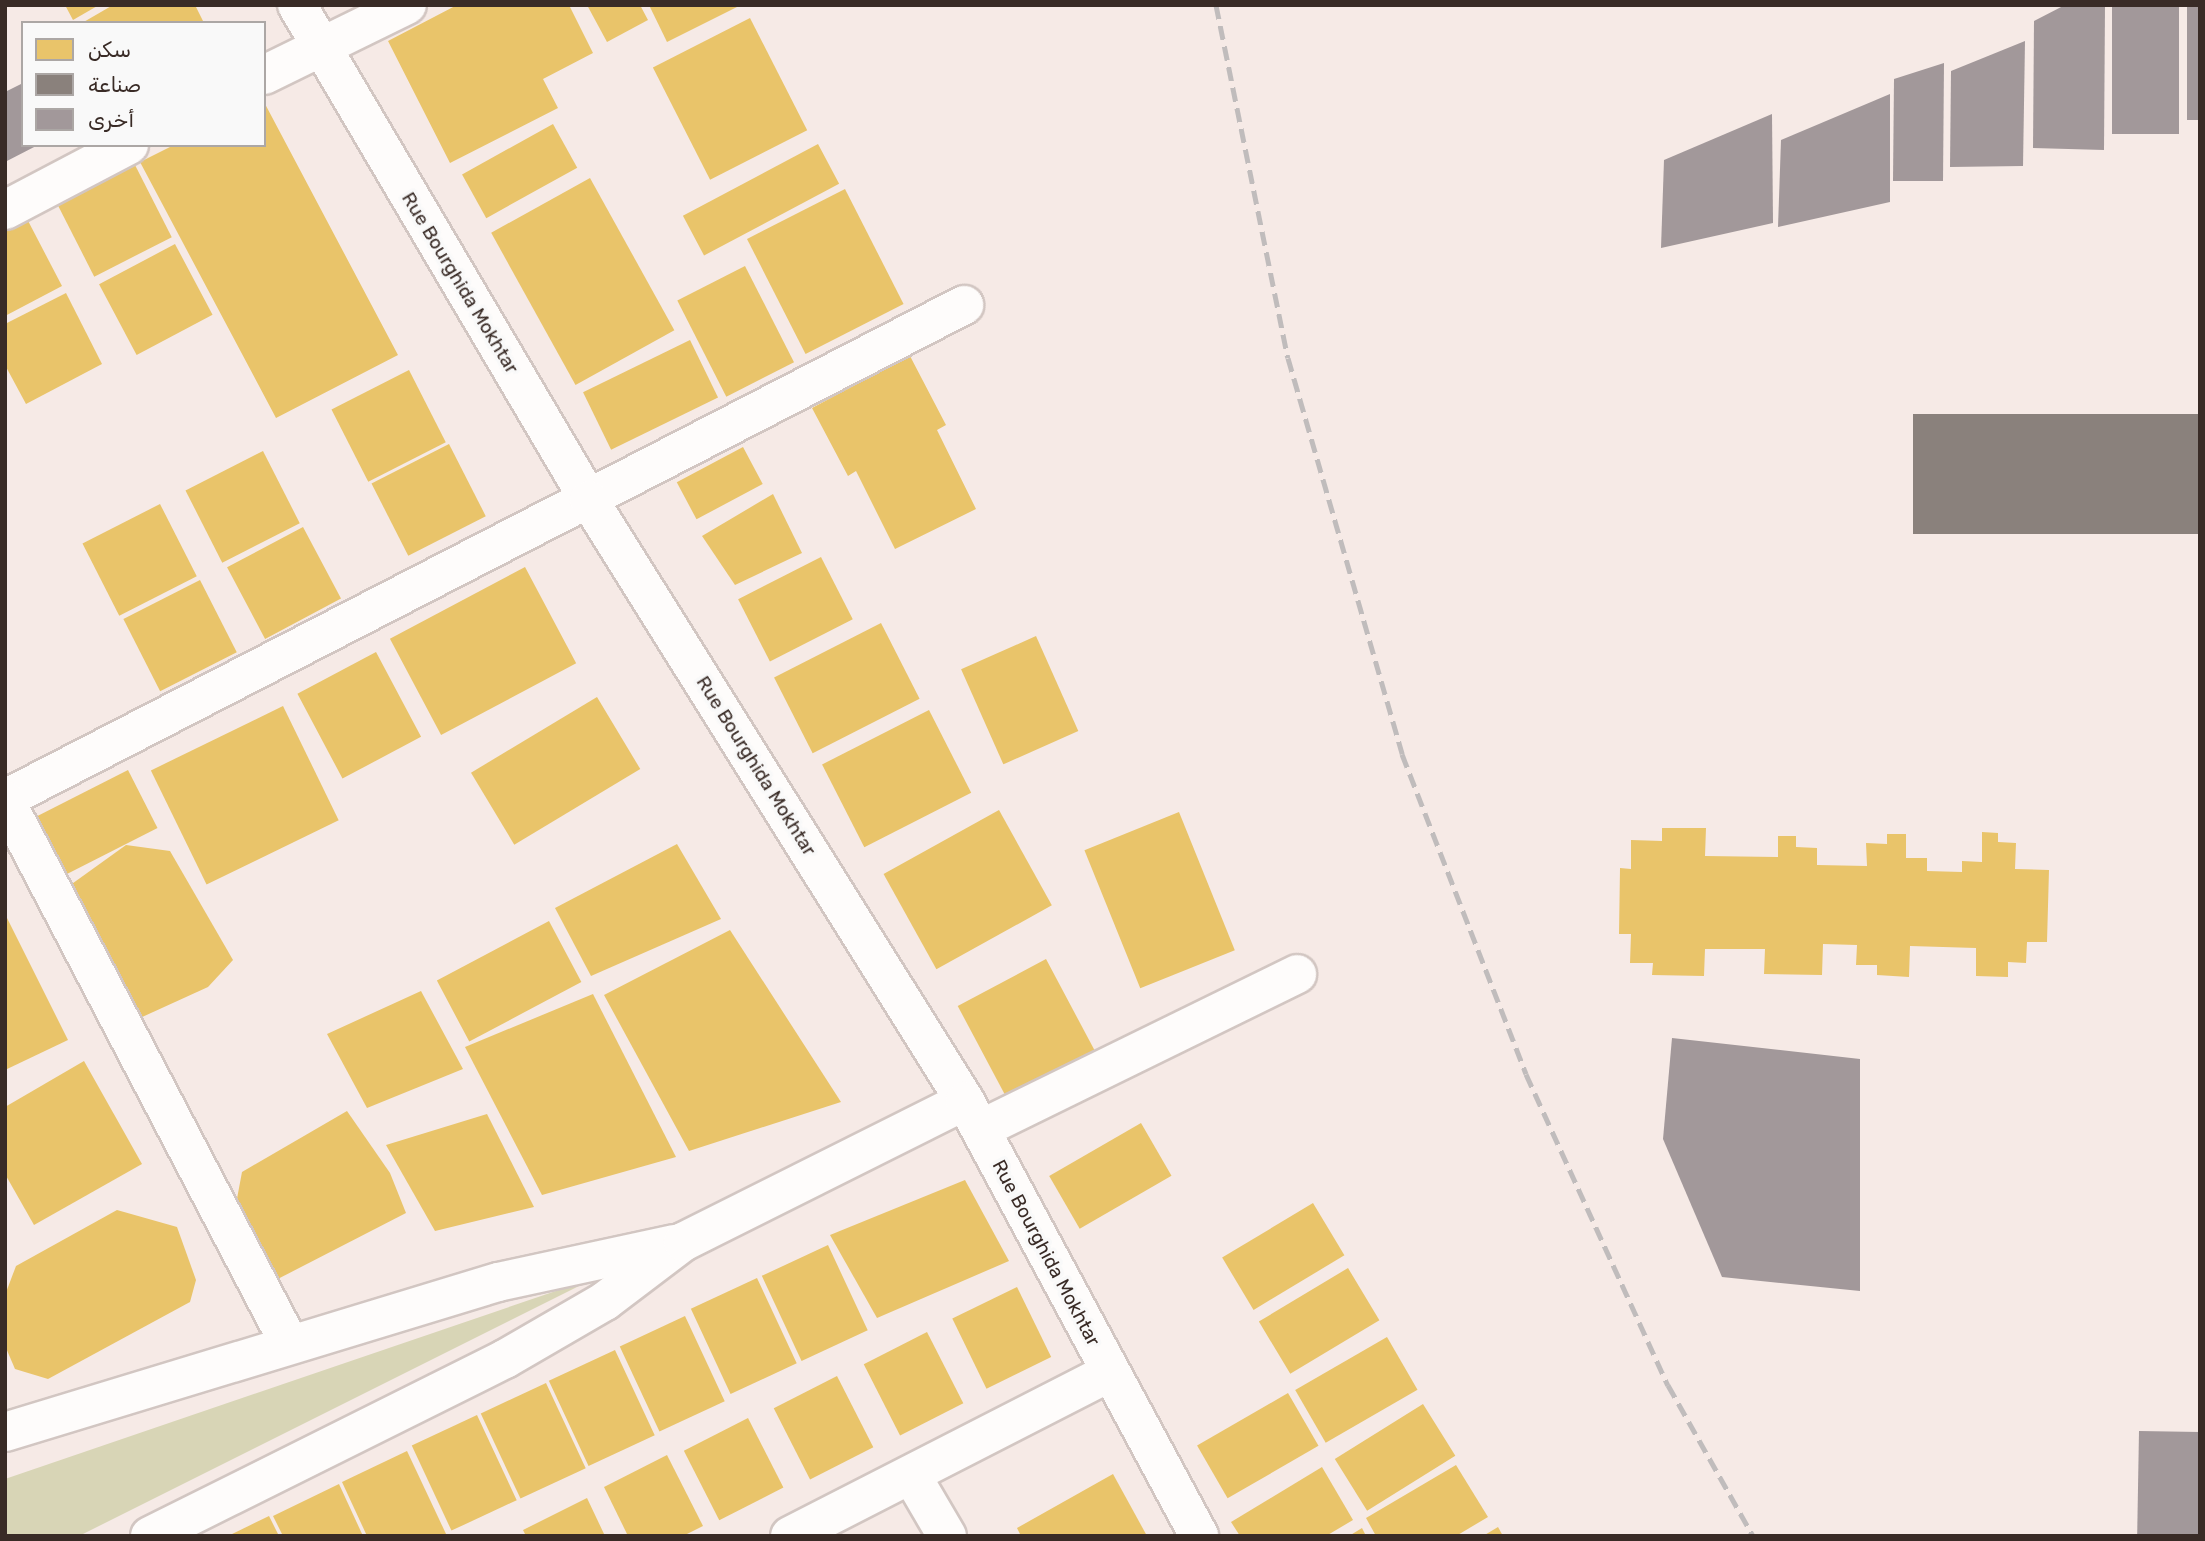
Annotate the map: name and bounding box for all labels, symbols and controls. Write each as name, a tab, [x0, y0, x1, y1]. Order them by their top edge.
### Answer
legend	[21, 21, 266, 147]
text: سكن	[88, 37, 131, 62]
text: صناعة	[88, 72, 141, 97]
text: أخرى	[88, 107, 134, 132]
street label: Rue Bourghida Mokhtar	[397, 188, 523, 378]
street label: Rue Bourghida Mokhtar	[691, 672, 821, 860]
street label: Rue Bourghida Mokhtar	[987, 1156, 1105, 1350]

